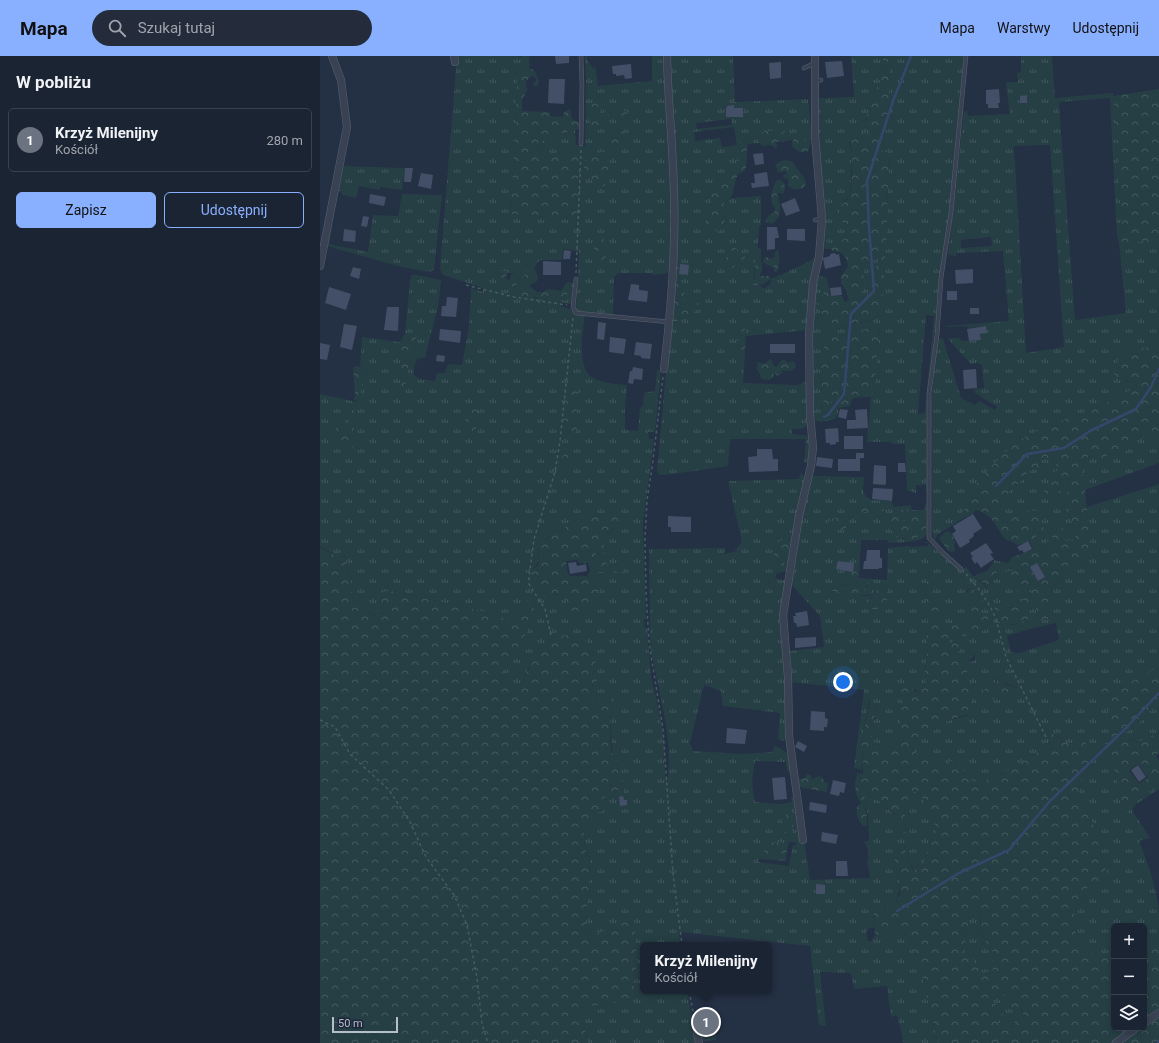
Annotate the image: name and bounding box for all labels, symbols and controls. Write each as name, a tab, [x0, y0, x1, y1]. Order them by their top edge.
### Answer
search box	[92, 10, 372, 46]
text: Mapa	[20, 17, 68, 40]
icon: search	[106, 17, 128, 39]
text: Szukaj tutaj	[138, 19, 215, 37]
text: Mapa	[940, 20, 975, 36]
text: Warstwy	[997, 20, 1050, 36]
text: Udostępnij	[1072, 20, 1139, 36]
text: W pobliżu	[16, 72, 91, 92]
text: Krzyż Milenijny	[55, 124, 158, 142]
text: 1	[26, 133, 34, 148]
text: 280 m	[266, 133, 303, 148]
text: Kościół	[55, 142, 98, 157]
button: Zapisz	[16, 192, 156, 228]
button: Udostępnij	[164, 192, 304, 228]
your location	[833, 672, 853, 692]
map controls	[1111, 923, 1147, 1031]
button: +	[1111, 923, 1147, 959]
popup	[640, 942, 772, 994]
text: Krzyż Milenijny	[655, 952, 758, 970]
button: −	[1111, 959, 1147, 995]
text: Kościół	[655, 970, 698, 985]
button: layers	[1111, 995, 1147, 1031]
pin: 1	[693, 1007, 719, 1037]
scale bar	[332, 1015, 398, 1034]
text: 50 m	[338, 1017, 363, 1030]

